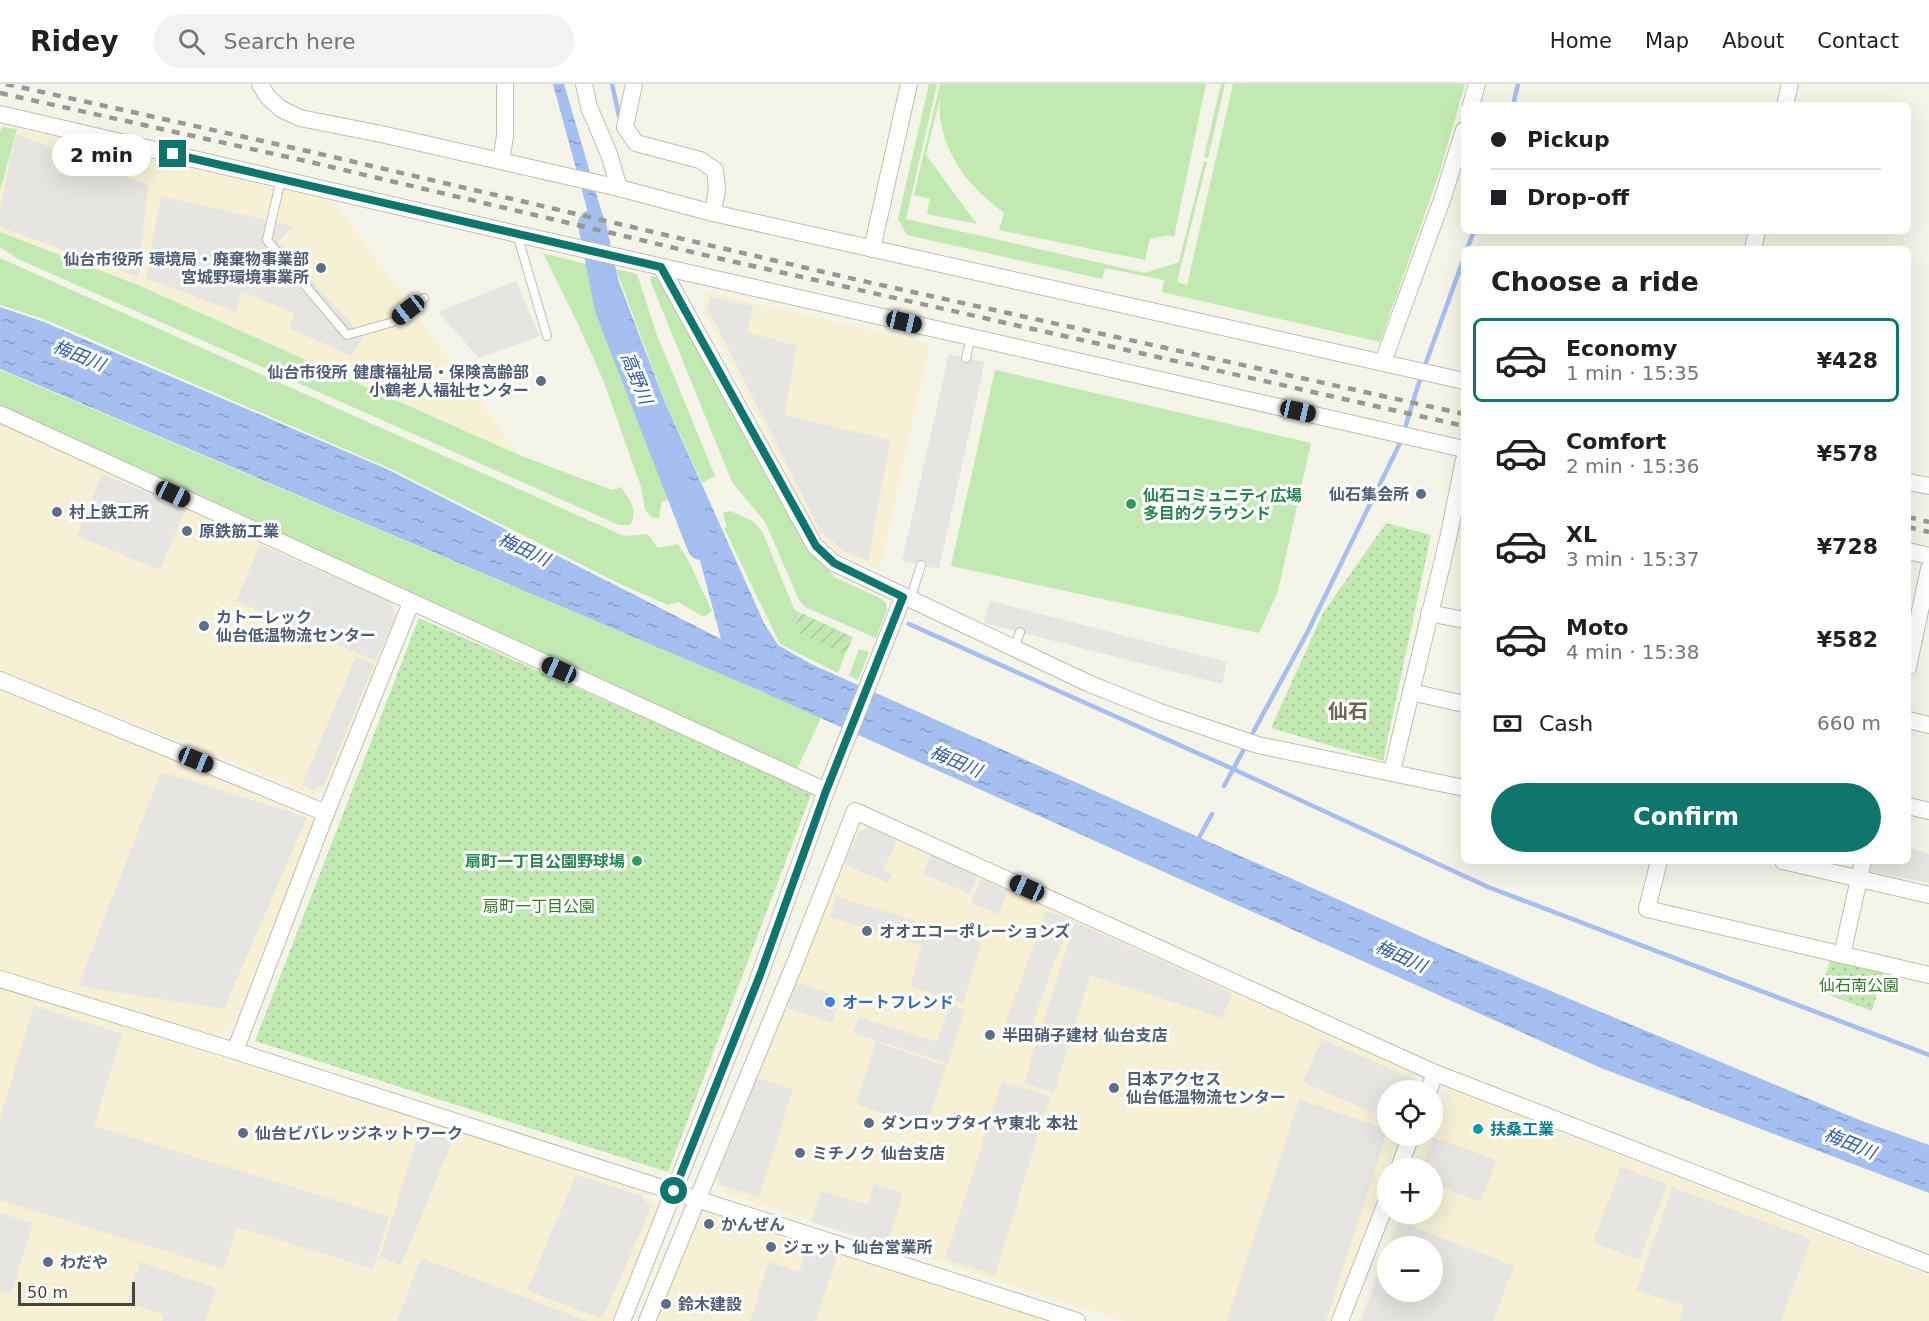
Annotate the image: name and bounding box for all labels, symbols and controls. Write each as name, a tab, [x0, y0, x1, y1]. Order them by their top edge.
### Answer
search box	[154, 14, 574, 68]
text: Ridey	[30, 25, 118, 58]
icon: search	[175, 25, 208, 58]
text: Search here	[223, 29, 356, 54]
text: Home	[1550, 29, 1612, 53]
text: Map	[1645, 29, 1689, 53]
text: About	[1722, 29, 1784, 53]
text: Contact	[1817, 29, 1899, 53]
text: Pickup	[1527, 127, 1610, 152]
callout: 2 min	[53, 133, 152, 175]
route end	[159, 140, 186, 167]
text: 2 min	[70, 143, 133, 167]
text: Drop-off	[1527, 185, 1629, 210]
place label: 仙台市役所 環境局・廃棄物事業部 宮城野環境事業所	[62, 250, 309, 287]
marker: 仙台市役所 環境局・廃棄物事業部 宮城野環境事業所	[314, 261, 328, 275]
text: Choose a ride	[1491, 266, 1699, 297]
car	[388, 292, 428, 328]
car	[884, 309, 924, 335]
icon: car	[1494, 333, 1548, 387]
water label: 梅田川	[50, 335, 110, 376]
text: Economy	[1566, 336, 1677, 361]
text: ¥428	[1817, 348, 1878, 373]
water label: 高野川	[617, 349, 658, 409]
text: 1 min · 15:35	[1566, 361, 1700, 385]
place label: 仙台市役所 健康福祉局・保険高齢部 小鶴老人福祉センター	[266, 363, 529, 400]
marker: 仙台市役所 健康福祉局・保険高齢部 小鶴老人福祉センター	[534, 374, 548, 388]
car	[1278, 398, 1318, 424]
icon: car	[1494, 426, 1548, 480]
text: Comfort	[1566, 429, 1666, 454]
text: ¥578	[1817, 441, 1878, 466]
text: 2 min · 15:36	[1566, 454, 1700, 478]
car	[153, 478, 193, 510]
place label: 仙石集会所	[1328, 485, 1409, 504]
place label: 仙石コミュニティ広場 多目的グラウンド	[1142, 486, 1302, 523]
marker: 仙石集会所	[1414, 487, 1428, 501]
marker: 仙石コミュニティ広場 多目的グラウンド	[1124, 497, 1138, 511]
place label: 村上鉄工所	[69, 503, 149, 522]
marker: 村上鉄工所	[50, 505, 64, 519]
icon: car	[1494, 519, 1548, 573]
place label: 原鉄筋工業	[199, 522, 279, 541]
text: XL	[1566, 522, 1597, 547]
marker: 原鉄筋工業	[180, 524, 194, 538]
water label: 梅田川	[495, 528, 555, 571]
text: ¥728	[1817, 534, 1878, 559]
text: 3 min · 15:37	[1566, 547, 1700, 571]
place label: カトーレック 仙台低温物流センター	[215, 608, 376, 645]
icon: car	[1494, 612, 1548, 666]
text: Moto	[1566, 615, 1629, 640]
marker: カトーレック 仙台低温物流センター	[197, 619, 211, 633]
text: ¥582	[1817, 627, 1878, 652]
text: 4 min · 15:38	[1566, 640, 1700, 664]
car	[539, 654, 579, 686]
district label: 仙石	[1328, 699, 1368, 723]
icon: cash	[1491, 707, 1524, 740]
text: Cash	[1539, 711, 1593, 736]
text: 660 m	[1817, 711, 1881, 735]
water label: 梅田川	[927, 741, 987, 782]
car	[176, 745, 216, 775]
button: Confirm	[1491, 783, 1881, 852]
place label: 扇町一丁目公園野球場	[465, 852, 625, 871]
marker: 扇町一丁目公園野球場	[630, 854, 644, 868]
car	[1007, 872, 1047, 904]
park label: 扇町一丁目公園	[483, 897, 595, 916]
place label: オオエコーポレーションズ	[879, 922, 1070, 941]
marker: オオエコーポレーションズ	[860, 924, 874, 938]
water label: 梅田川	[1372, 935, 1432, 977]
park label: 仙石南公園	[1819, 976, 1899, 995]
place label: オートフレンド	[842, 993, 954, 1012]
marker: オートフレンド	[823, 995, 837, 1009]
place label: 半田硝子建材 仙台支店	[1002, 1026, 1168, 1045]
marker: 半田硝子建材 仙台支店	[983, 1028, 997, 1042]
place label: 日本アクセス 仙台低温物流センター	[1125, 1070, 1286, 1107]
map controls	[1377, 1080, 1443, 1302]
button: locate	[1377, 1080, 1443, 1146]
marker: 日本アクセス 仙台低温物流センター	[1107, 1081, 1121, 1095]
place label: ダンロップタイヤ東北 本社	[881, 1114, 1078, 1133]
marker: ダンロップタイヤ東北 本社	[862, 1116, 876, 1130]
place label: 扶桑工業	[1490, 1120, 1554, 1139]
marker: 扶桑工業	[1471, 1122, 1485, 1136]
water label: 梅田川	[1821, 1123, 1881, 1164]
place label: 仙台ビバレッジネットワーク	[254, 1124, 463, 1143]
marker: 仙台ビバレッジネットワーク	[236, 1126, 250, 1140]
place label: ミチノク 仙台支店	[812, 1144, 945, 1163]
marker: ミチノク 仙台支店	[793, 1146, 807, 1160]
button: +	[1377, 1158, 1443, 1224]
route start	[660, 1177, 687, 1204]
place label: かんぜん	[721, 1215, 785, 1234]
marker: かんぜん	[702, 1217, 716, 1231]
button: −	[1377, 1236, 1443, 1302]
place label: ジェット 仙台営業所	[783, 1238, 933, 1257]
marker: ジェット 仙台営業所	[764, 1240, 778, 1254]
place label: わだや	[60, 1253, 108, 1272]
marker: わだや	[41, 1255, 55, 1269]
scale bar	[18, 1279, 135, 1306]
text: 50 m	[27, 1283, 68, 1302]
place label: 鈴木建設	[678, 1295, 742, 1314]
marker: 鈴木建設	[659, 1297, 673, 1311]

